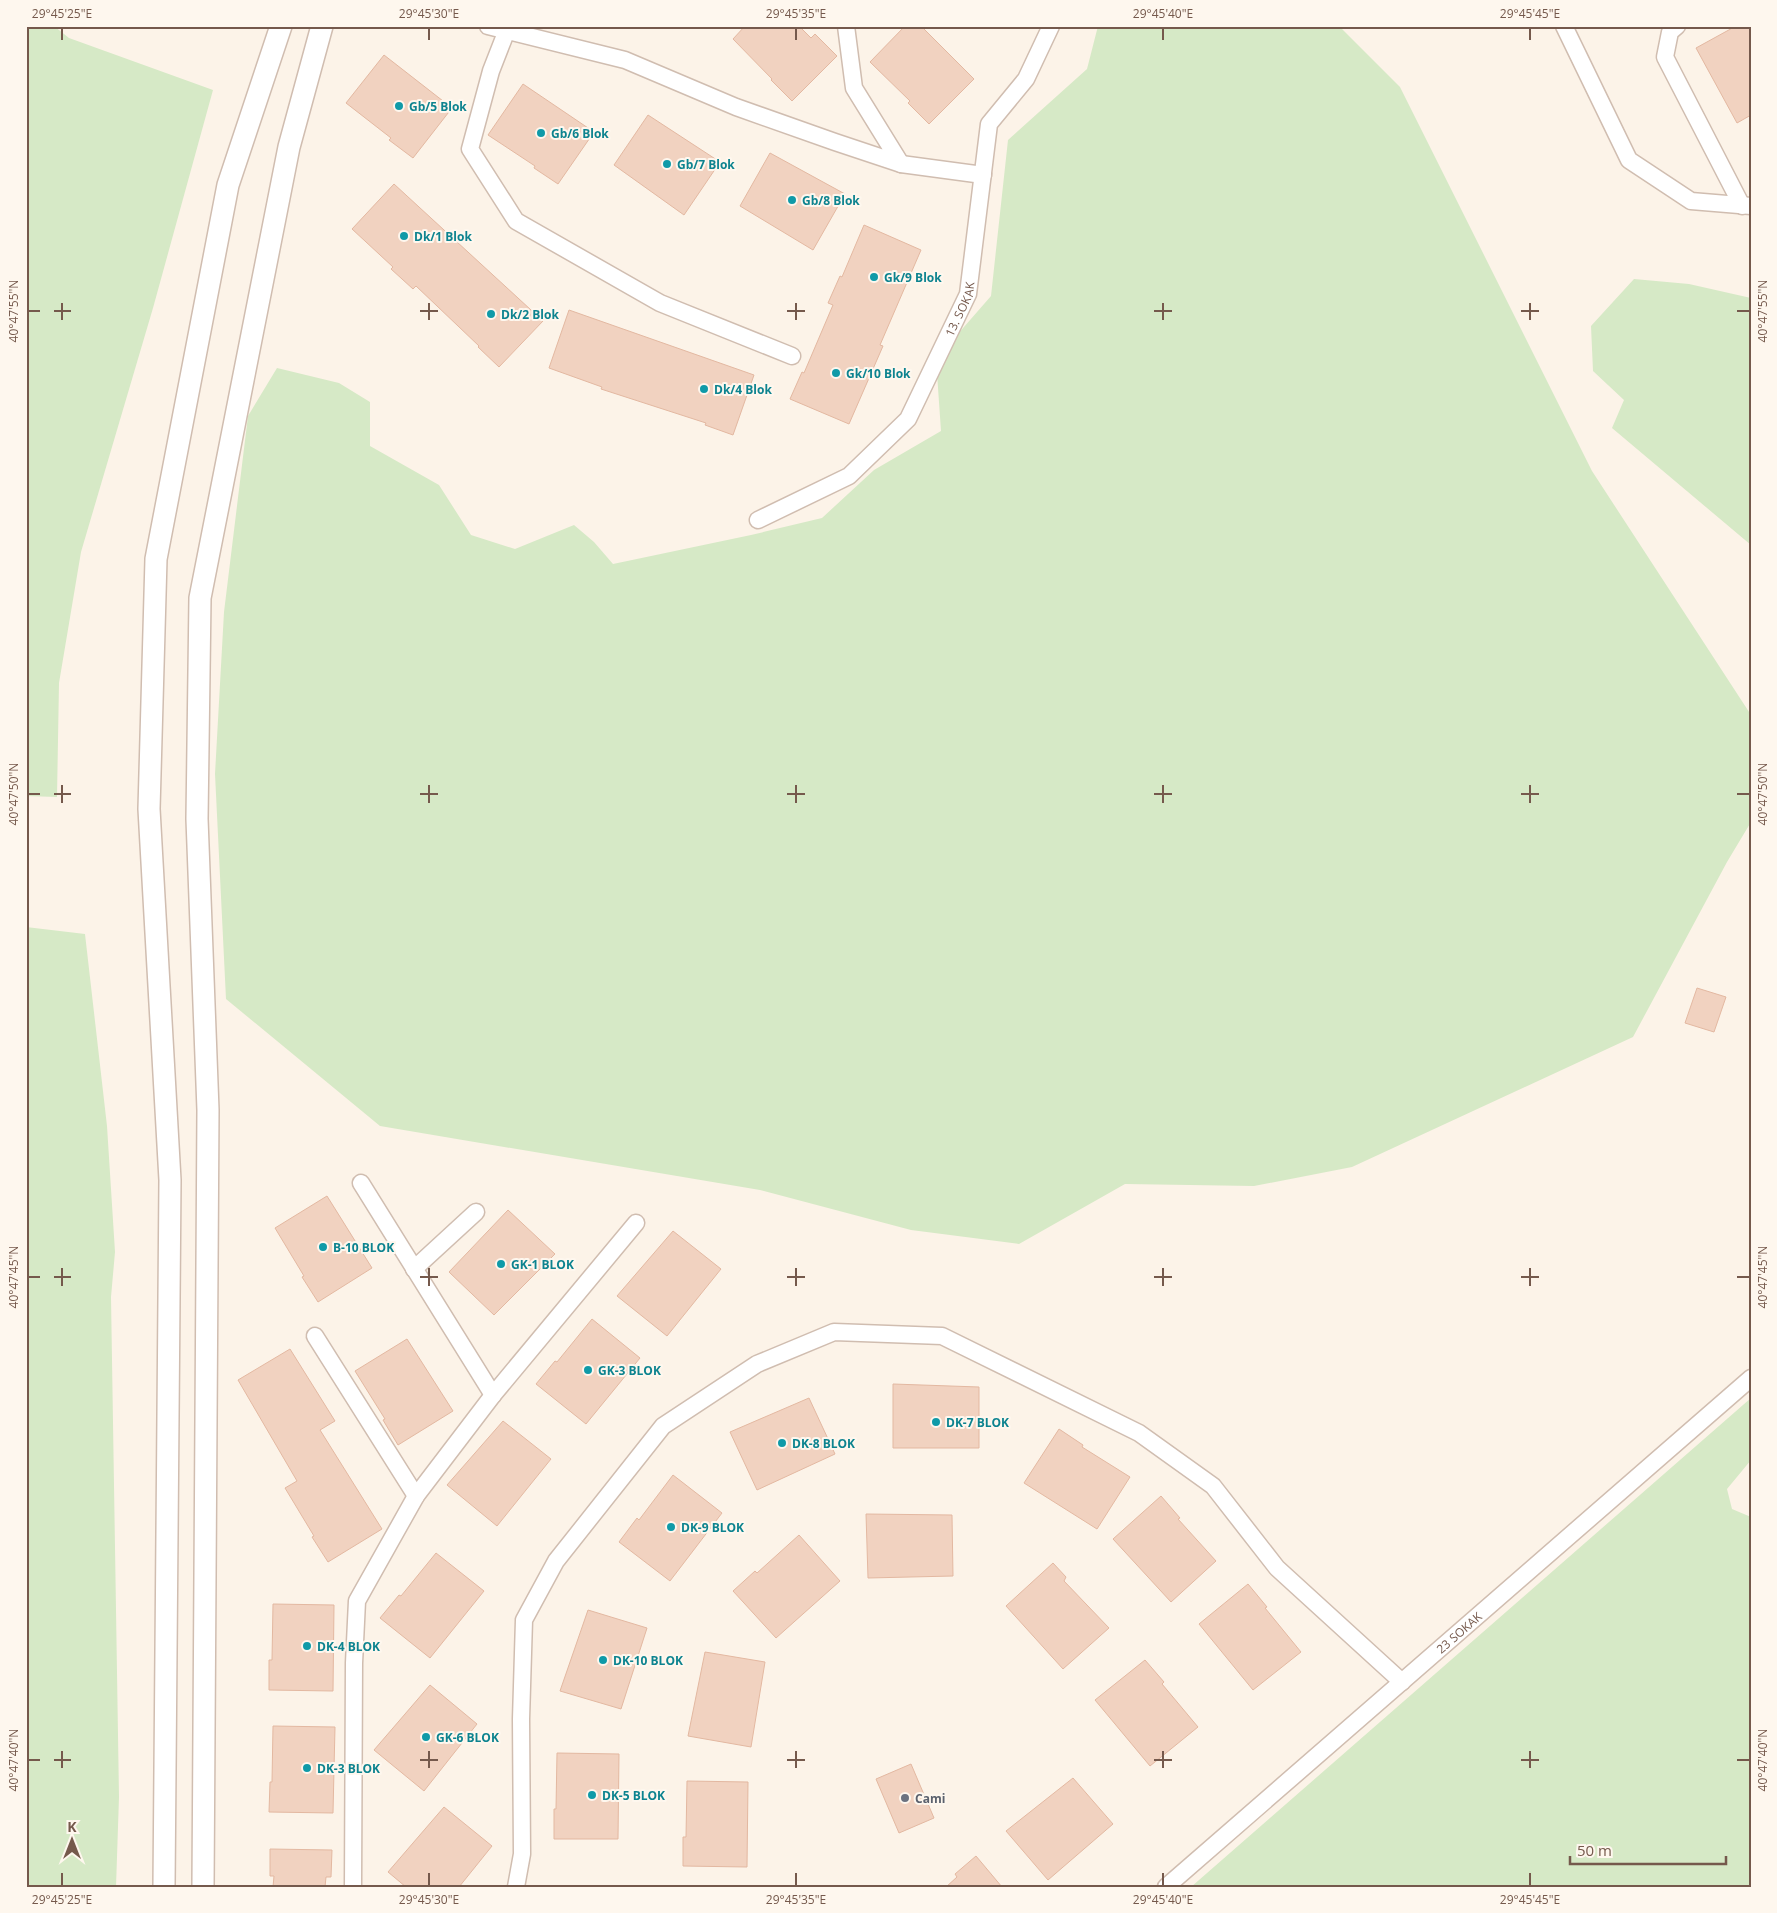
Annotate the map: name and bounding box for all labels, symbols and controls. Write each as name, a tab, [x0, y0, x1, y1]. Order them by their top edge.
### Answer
text: 29°45'25"E	[32, 5, 92, 22]
text: 29°45'30"E	[399, 5, 459, 22]
text: 29°45'35"E	[766, 5, 826, 22]
text: 29°45'40"E	[1133, 5, 1193, 22]
text: 29°45'45"E	[1500, 5, 1560, 22]
place label: Gb/5 Blok	[409, 98, 467, 115]
marker: Gb/5 Blok	[393, 100, 405, 112]
place label: Gb/6 Blok	[551, 125, 609, 142]
marker: Gb/6 Blok	[535, 127, 547, 139]
place label: Gb/7 Blok	[677, 156, 735, 173]
marker: Gb/7 Blok	[661, 158, 673, 170]
place label: Gb/8 Blok	[802, 192, 860, 209]
marker: Gb/8 Blok	[786, 194, 798, 206]
place label: Dk/1 Blok	[414, 228, 472, 245]
marker: Dk/1 Blok	[398, 230, 410, 242]
place label: Gk/9 Blok	[884, 269, 942, 286]
marker: Gk/9 Blok	[868, 271, 880, 283]
text: 40°47'55"N	[5, 280, 22, 342]
street label: 13. SOKAK	[940, 280, 978, 339]
text: 40°47'55"N	[1754, 280, 1771, 342]
place label: Dk/2 Blok	[501, 306, 559, 323]
marker: Dk/2 Blok	[485, 308, 497, 320]
place label: Gk/10 Blok	[846, 365, 911, 382]
marker: Gk/10 Blok	[830, 367, 842, 379]
place label: Dk/4 Blok	[714, 381, 772, 398]
marker: Dk/4 Blok	[698, 383, 710, 395]
text: 40°47'50"N	[5, 763, 22, 825]
text: 40°47'50"N	[1754, 763, 1771, 825]
place label: B-10 BLOK	[333, 1239, 394, 1256]
marker: B-10 BLOK	[317, 1241, 329, 1253]
text: 40°47'45"N	[5, 1246, 22, 1308]
text: 40°47'45"N	[1754, 1246, 1771, 1308]
place label: GK-1 BLOK	[511, 1256, 574, 1273]
marker: GK-1 BLOK	[495, 1258, 507, 1270]
place label: GK-3 BLOK	[598, 1362, 661, 1379]
marker: GK-3 BLOK	[582, 1364, 594, 1376]
place label: DK-7 BLOK	[946, 1414, 1009, 1431]
marker: DK-7 BLOK	[930, 1416, 942, 1428]
place label: DK-8 BLOK	[792, 1435, 855, 1452]
marker: DK-8 BLOK	[776, 1437, 788, 1449]
place label: DK-9 BLOK	[681, 1519, 744, 1536]
marker: DK-9 BLOK	[665, 1521, 677, 1533]
street label: 23 SOKAK	[1432, 1607, 1486, 1657]
place label: DK-4 BLOK	[317, 1638, 380, 1655]
marker: DK-4 BLOK	[301, 1640, 313, 1652]
place label: DK-10 BLOK	[613, 1652, 683, 1669]
marker: DK-10 BLOK	[597, 1654, 609, 1666]
text: 40°47'40"N	[5, 1729, 22, 1791]
place label: GK-6 BLOK	[436, 1729, 499, 1746]
text: 40°47'40"N	[1754, 1729, 1771, 1791]
marker: GK-6 BLOK	[420, 1731, 432, 1743]
place label: DK-3 BLOK	[317, 1760, 380, 1777]
marker: DK-3 BLOK	[301, 1762, 313, 1774]
place label: DK-5 BLOK	[602, 1787, 665, 1804]
marker: DK-5 BLOK	[586, 1789, 598, 1801]
place label: Cami	[915, 1790, 945, 1807]
marker: Cami	[899, 1792, 911, 1804]
north arrow	[48, 1816, 98, 1866]
text: K	[67, 1817, 77, 1836]
scale bar	[1570, 1833, 1726, 1865]
text: 50 m	[1577, 1840, 1612, 1860]
text: 29°45'25"E	[32, 1891, 92, 1908]
text: 29°45'30"E	[399, 1891, 459, 1908]
text: 29°45'35"E	[766, 1891, 826, 1908]
text: 29°45'40"E	[1133, 1891, 1193, 1908]
text: 29°45'45"E	[1500, 1891, 1560, 1908]

